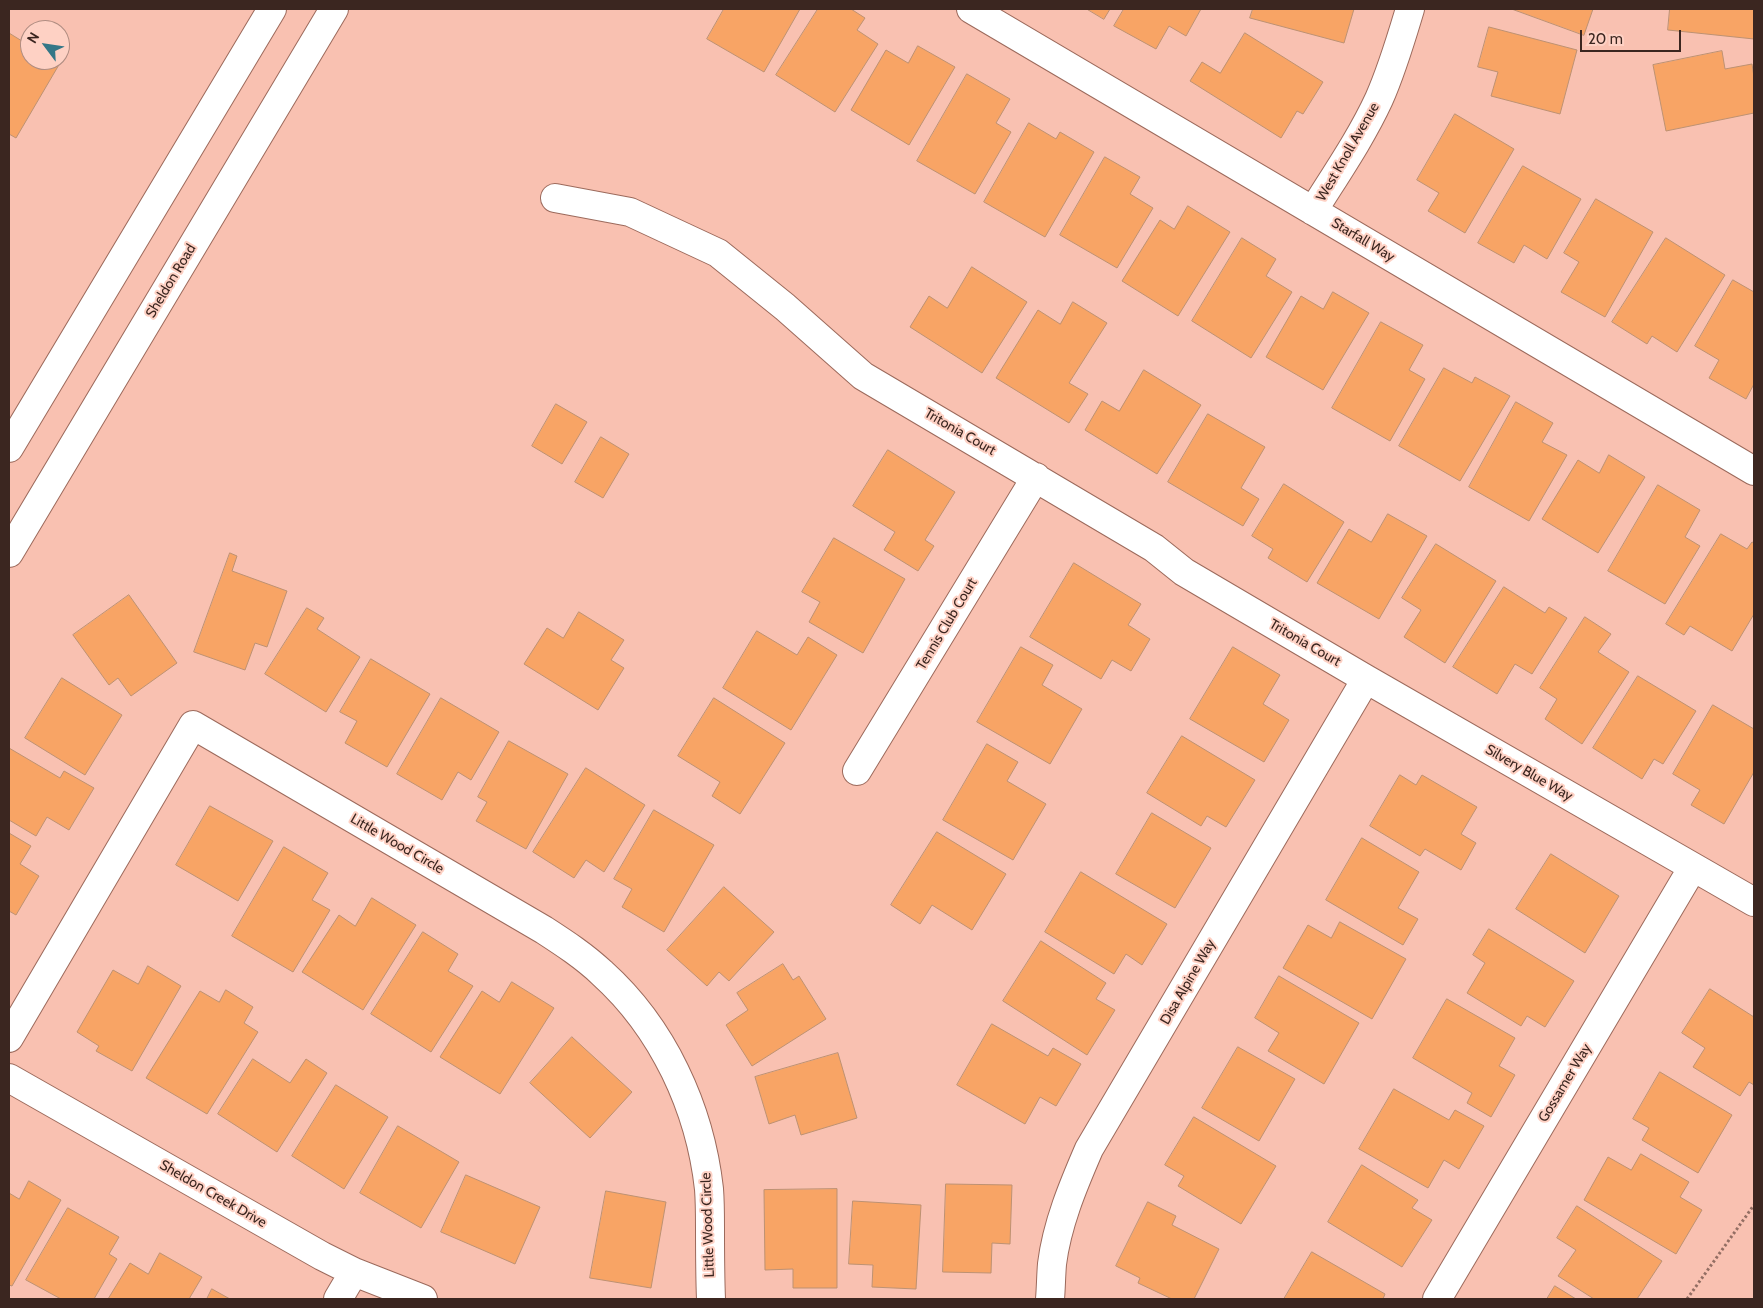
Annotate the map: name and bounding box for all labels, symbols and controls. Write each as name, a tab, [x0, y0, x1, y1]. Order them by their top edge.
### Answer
north arrow	[20, 20, 70, 70]
scale bar	[1583, 20, 1684, 52]
text: N	[23, 29, 43, 47]
text: 20 m	[1588, 30, 1623, 48]
street label: West Knoll Avenue	[1313, 100, 1383, 204]
street label: Starfall Way	[1328, 214, 1398, 266]
street label: Sheldon Road	[142, 241, 200, 321]
street label: Tritonia Court	[921, 405, 999, 459]
street label: Tennis Club Court	[913, 575, 981, 673]
street label: Tritonia Court	[1266, 616, 1344, 670]
street label: Silvery Blue Way	[1482, 741, 1576, 805]
street label: Little Wood Circle	[347, 810, 447, 878]
street label: Disa Alpine Way	[1157, 936, 1219, 1028]
street label: Gossamer Way	[1535, 1041, 1595, 1125]
street label: Sheldon Creek Drive	[157, 1157, 269, 1231]
street label: Little Wood Circle	[698, 1172, 718, 1278]

